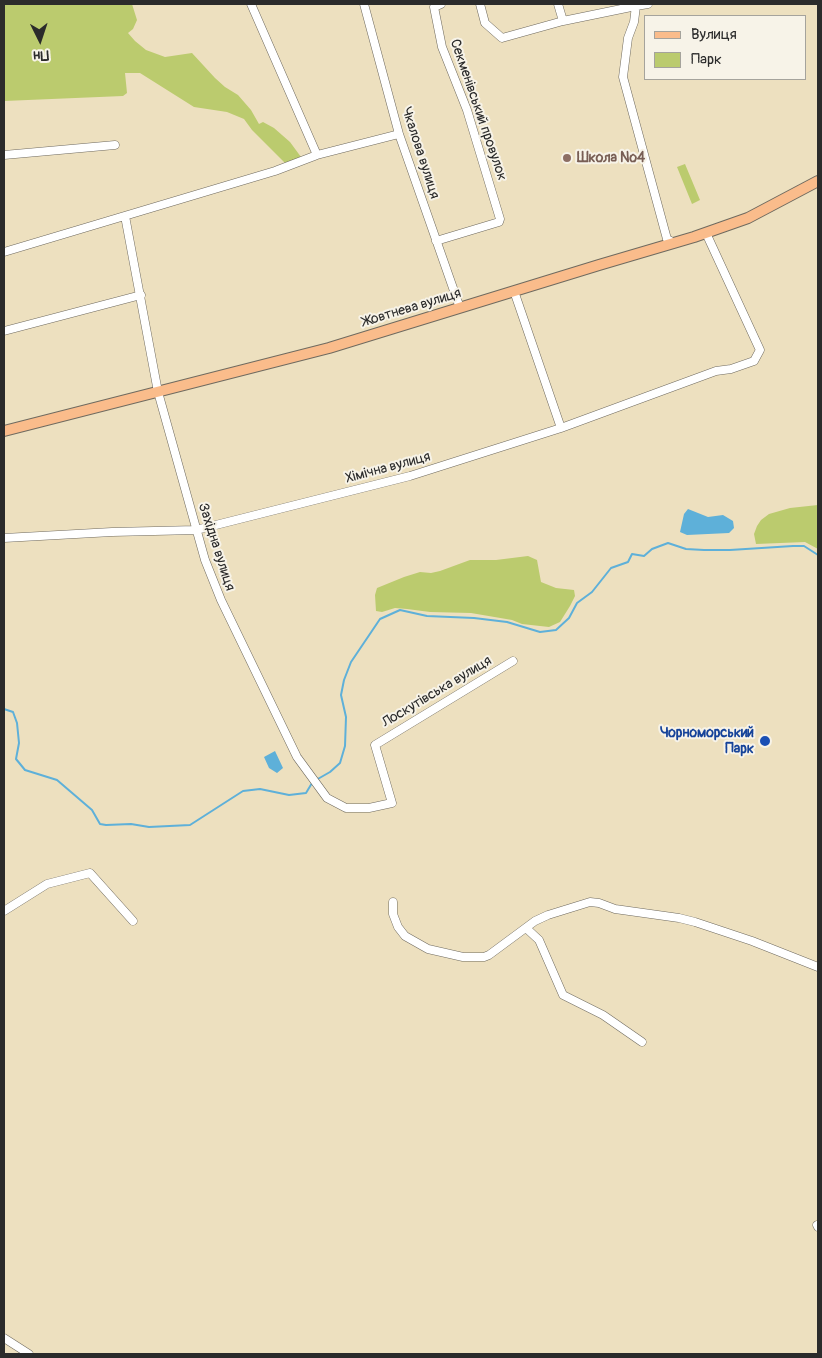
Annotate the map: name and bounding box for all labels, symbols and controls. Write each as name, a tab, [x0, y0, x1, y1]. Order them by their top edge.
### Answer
north arrow	[15, 15, 65, 65]
legend	[644, 15, 807, 80]
text: Вулиця	[691, 25, 737, 44]
street label: Секменівський провулок	[446, 37, 510, 183]
text: Пн	[33, 46, 49, 64]
text: Парк	[691, 50, 722, 69]
street label: Чкалова вулиця	[397, 105, 443, 201]
place label: Школа №4	[577, 150, 645, 166]
marker: Школа №4	[561, 152, 573, 164]
street label: Жовтнева вулиця	[361, 285, 463, 331]
street label: Хімічна вулиця	[344, 449, 432, 487]
street label: Західна вулиця	[194, 501, 238, 593]
street label: Лоскутівська вулиця	[379, 653, 495, 731]
place label: Чорноморський Парк	[660, 725, 754, 758]
marker: Чорноморський Парк	[758, 734, 772, 748]

